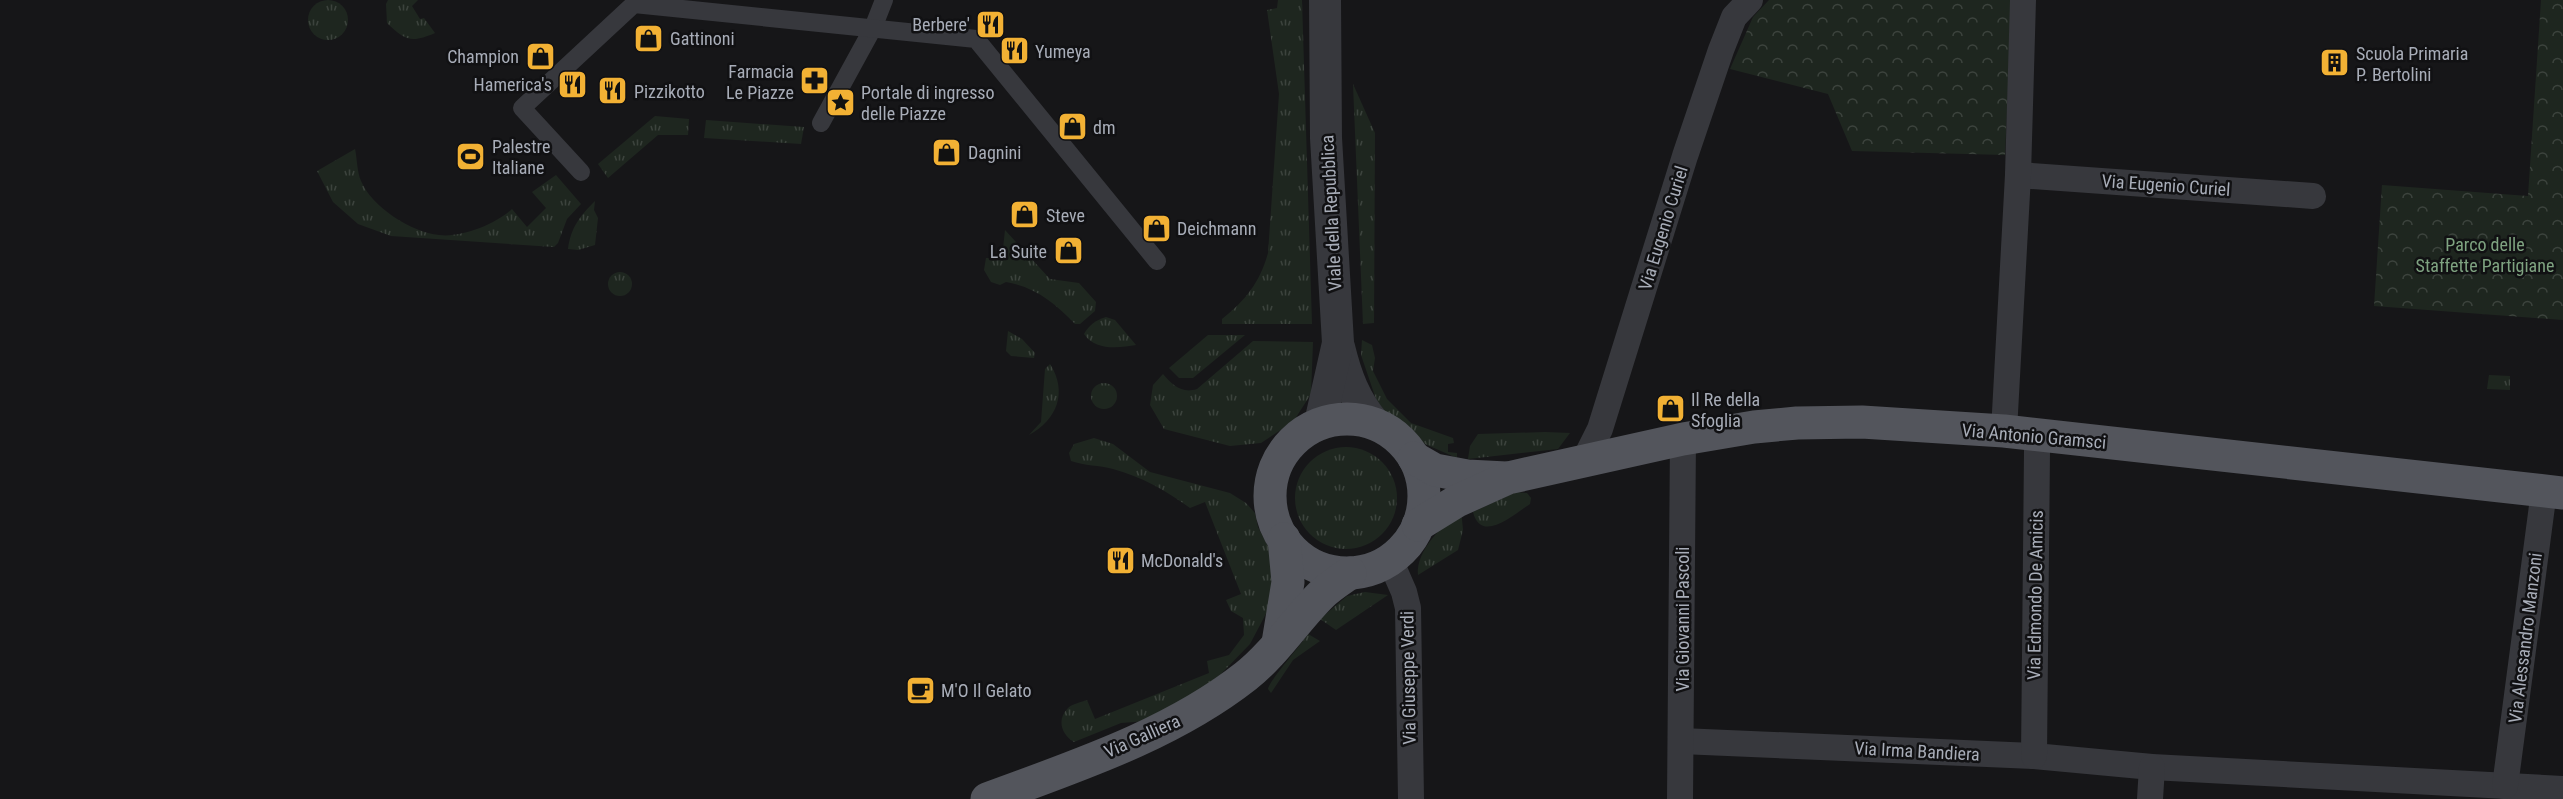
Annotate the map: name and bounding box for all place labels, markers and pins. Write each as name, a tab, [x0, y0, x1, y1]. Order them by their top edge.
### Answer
restaurant icon: Berbere'	[975, 8, 1007, 40]
place label: Berbere'	[912, 14, 970, 35]
shop icon: Gattinoni	[633, 22, 665, 54]
place label: Gattinoni	[670, 28, 735, 49]
restaurant icon: Yumeya	[998, 35, 1030, 67]
shop icon: Champion	[524, 40, 556, 72]
place label: Yumeya	[1035, 41, 1091, 62]
place label: Scuola Primaria P. Bertolini	[2356, 43, 2468, 85]
place label: Champion	[447, 46, 519, 67]
building icon: Scuola Primaria P. Bertolini	[2319, 47, 2351, 79]
place label: Farmacia Le Piazze	[726, 61, 794, 103]
pharmacy icon: Farmacia Le Piazze	[799, 65, 831, 97]
restaurant icon: Hamerica's	[557, 68, 589, 100]
place label: Hamerica's	[474, 74, 552, 95]
restaurant icon: Pizzikotto	[597, 75, 629, 107]
place label: Pizzikotto	[634, 81, 705, 102]
place label: Portale di ingresso delle Piazze	[861, 82, 995, 124]
place icon: Portale di ingresso delle Piazze	[824, 86, 856, 118]
shop icon: dm	[1056, 111, 1088, 143]
place label: dm	[1093, 117, 1115, 138]
place label: Palestre Italiane	[492, 136, 550, 178]
shop icon: Dagnini	[931, 136, 963, 168]
sports icon: Palestre Italiane	[455, 140, 487, 172]
place label: Dagnini	[968, 142, 1021, 163]
shop icon: Steve	[1009, 199, 1041, 231]
place label: Steve	[1046, 205, 1085, 226]
shop icon: Deichmann	[1140, 212, 1172, 244]
place label: Deichmann	[1177, 218, 1256, 239]
shop icon: La Suite	[1052, 235, 1084, 267]
place label: La Suite	[990, 241, 1047, 262]
place label: Il Re della Sfoglia	[1691, 389, 1760, 431]
shop icon: Il Re della Sfoglia	[1654, 393, 1686, 425]
restaurant icon: McDonald's	[1104, 544, 1136, 576]
place label: McDonald's	[1141, 550, 1223, 571]
cafe icon: M'O Il Gelato	[904, 674, 936, 706]
place label: M'O Il Gelato	[941, 680, 1031, 701]

